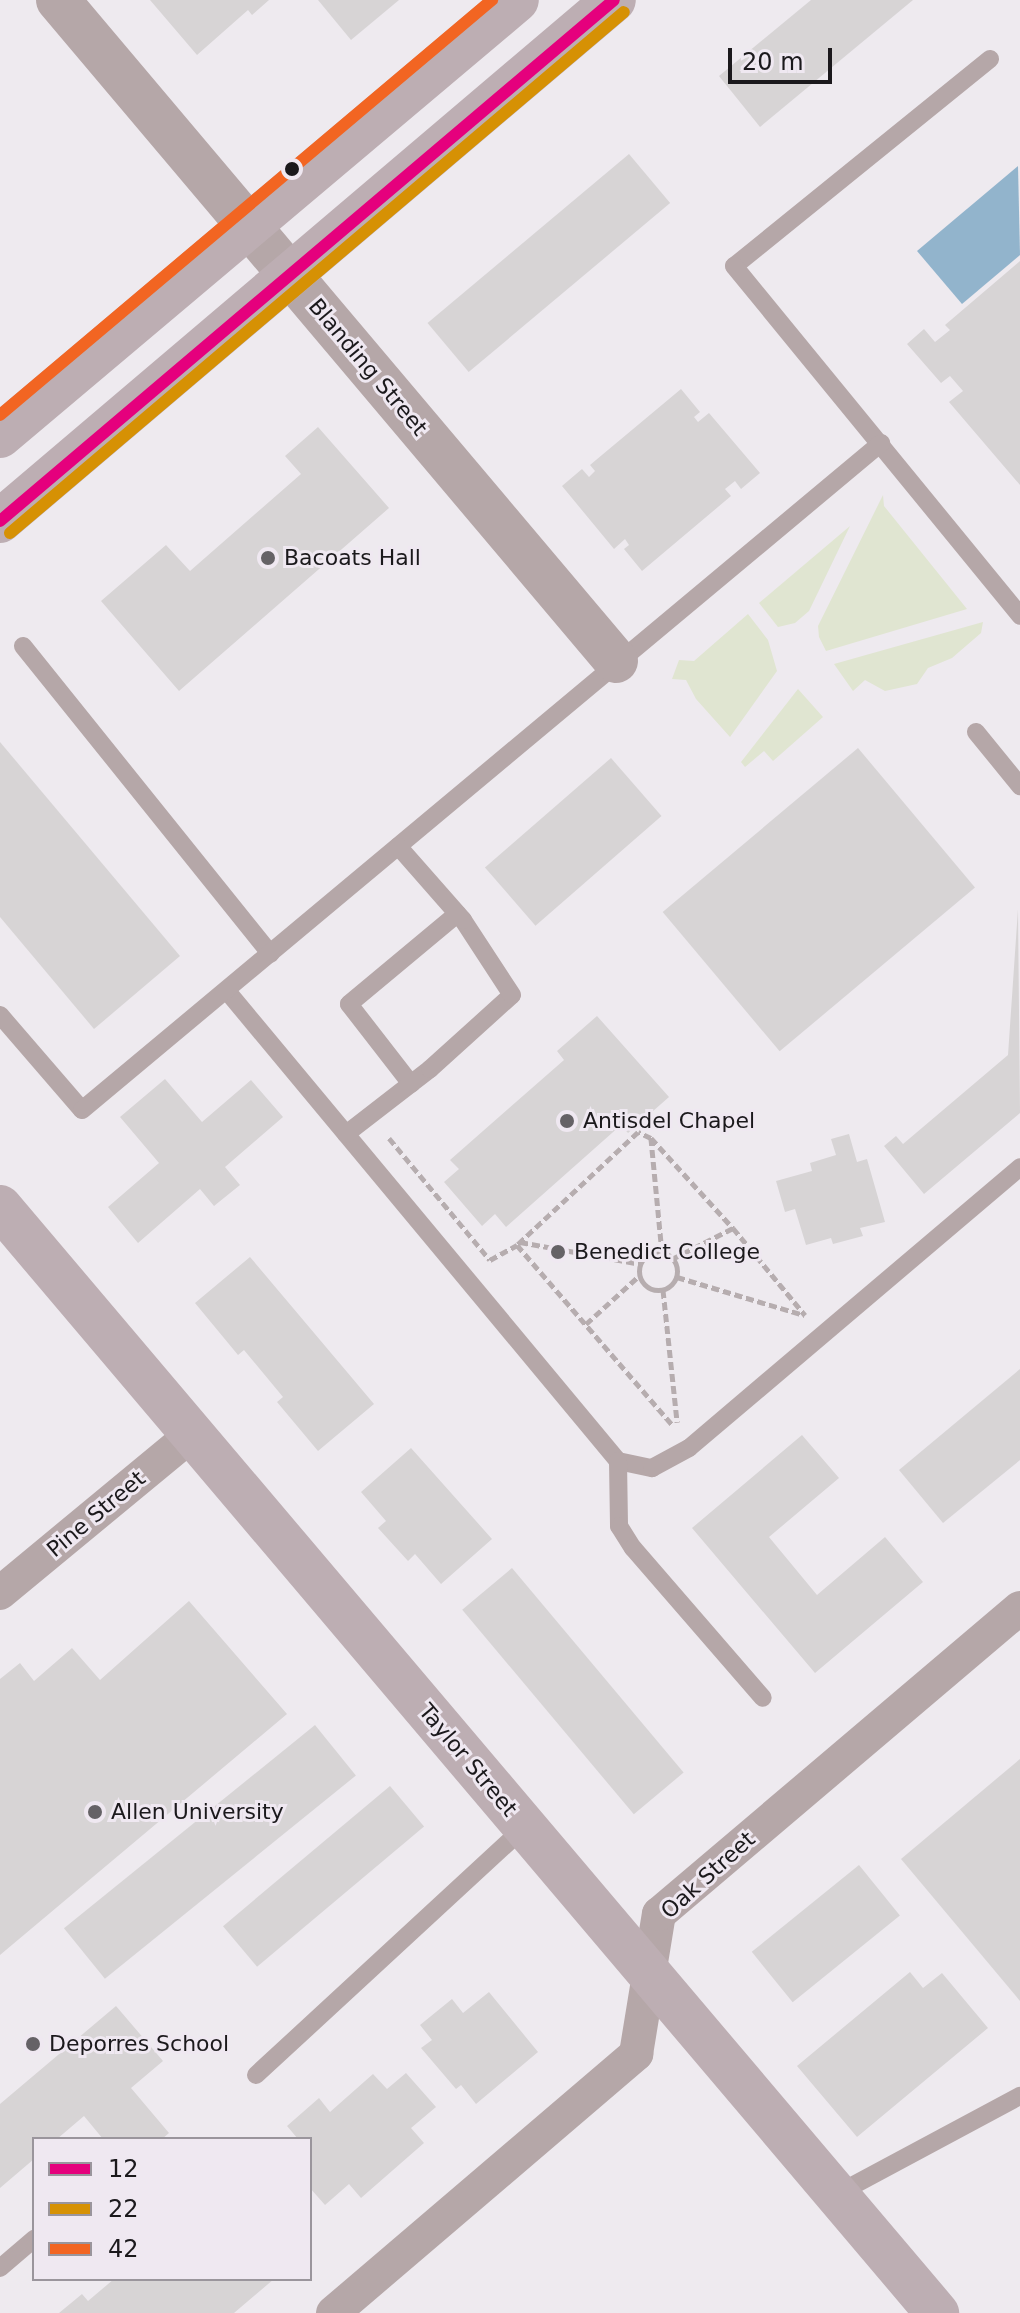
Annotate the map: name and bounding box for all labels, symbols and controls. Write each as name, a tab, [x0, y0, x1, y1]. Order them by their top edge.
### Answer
scale bar	[732, 32, 836, 82]
text: 20 m	[742, 48, 804, 76]
unlabelled marker	[284, 161, 300, 177]
street label: Blanding Street	[303, 293, 433, 441]
place label: Bacoats Hall	[284, 545, 421, 571]
marker: Bacoats Hall	[259, 549, 277, 567]
place label: Antisdel Chapel	[583, 1108, 755, 1134]
marker: Antisdel Chapel	[558, 1112, 576, 1130]
place label: Benedict College	[574, 1239, 760, 1265]
marker: Benedict College	[549, 1243, 567, 1261]
street label: Pine Street	[41, 1465, 151, 1563]
street label: Taylor Street	[413, 1698, 523, 1822]
place label: Allen University	[111, 1799, 284, 1825]
marker: Allen University	[86, 1803, 104, 1821]
street label: Oak Street	[656, 1826, 760, 1924]
place label: Deporres School	[49, 2031, 229, 2057]
marker: Deporres School	[24, 2035, 42, 2053]
legend	[32, 2137, 312, 2281]
text: 12	[108, 2155, 139, 2183]
text: 22	[108, 2195, 139, 2223]
text: 42	[108, 2235, 139, 2263]

